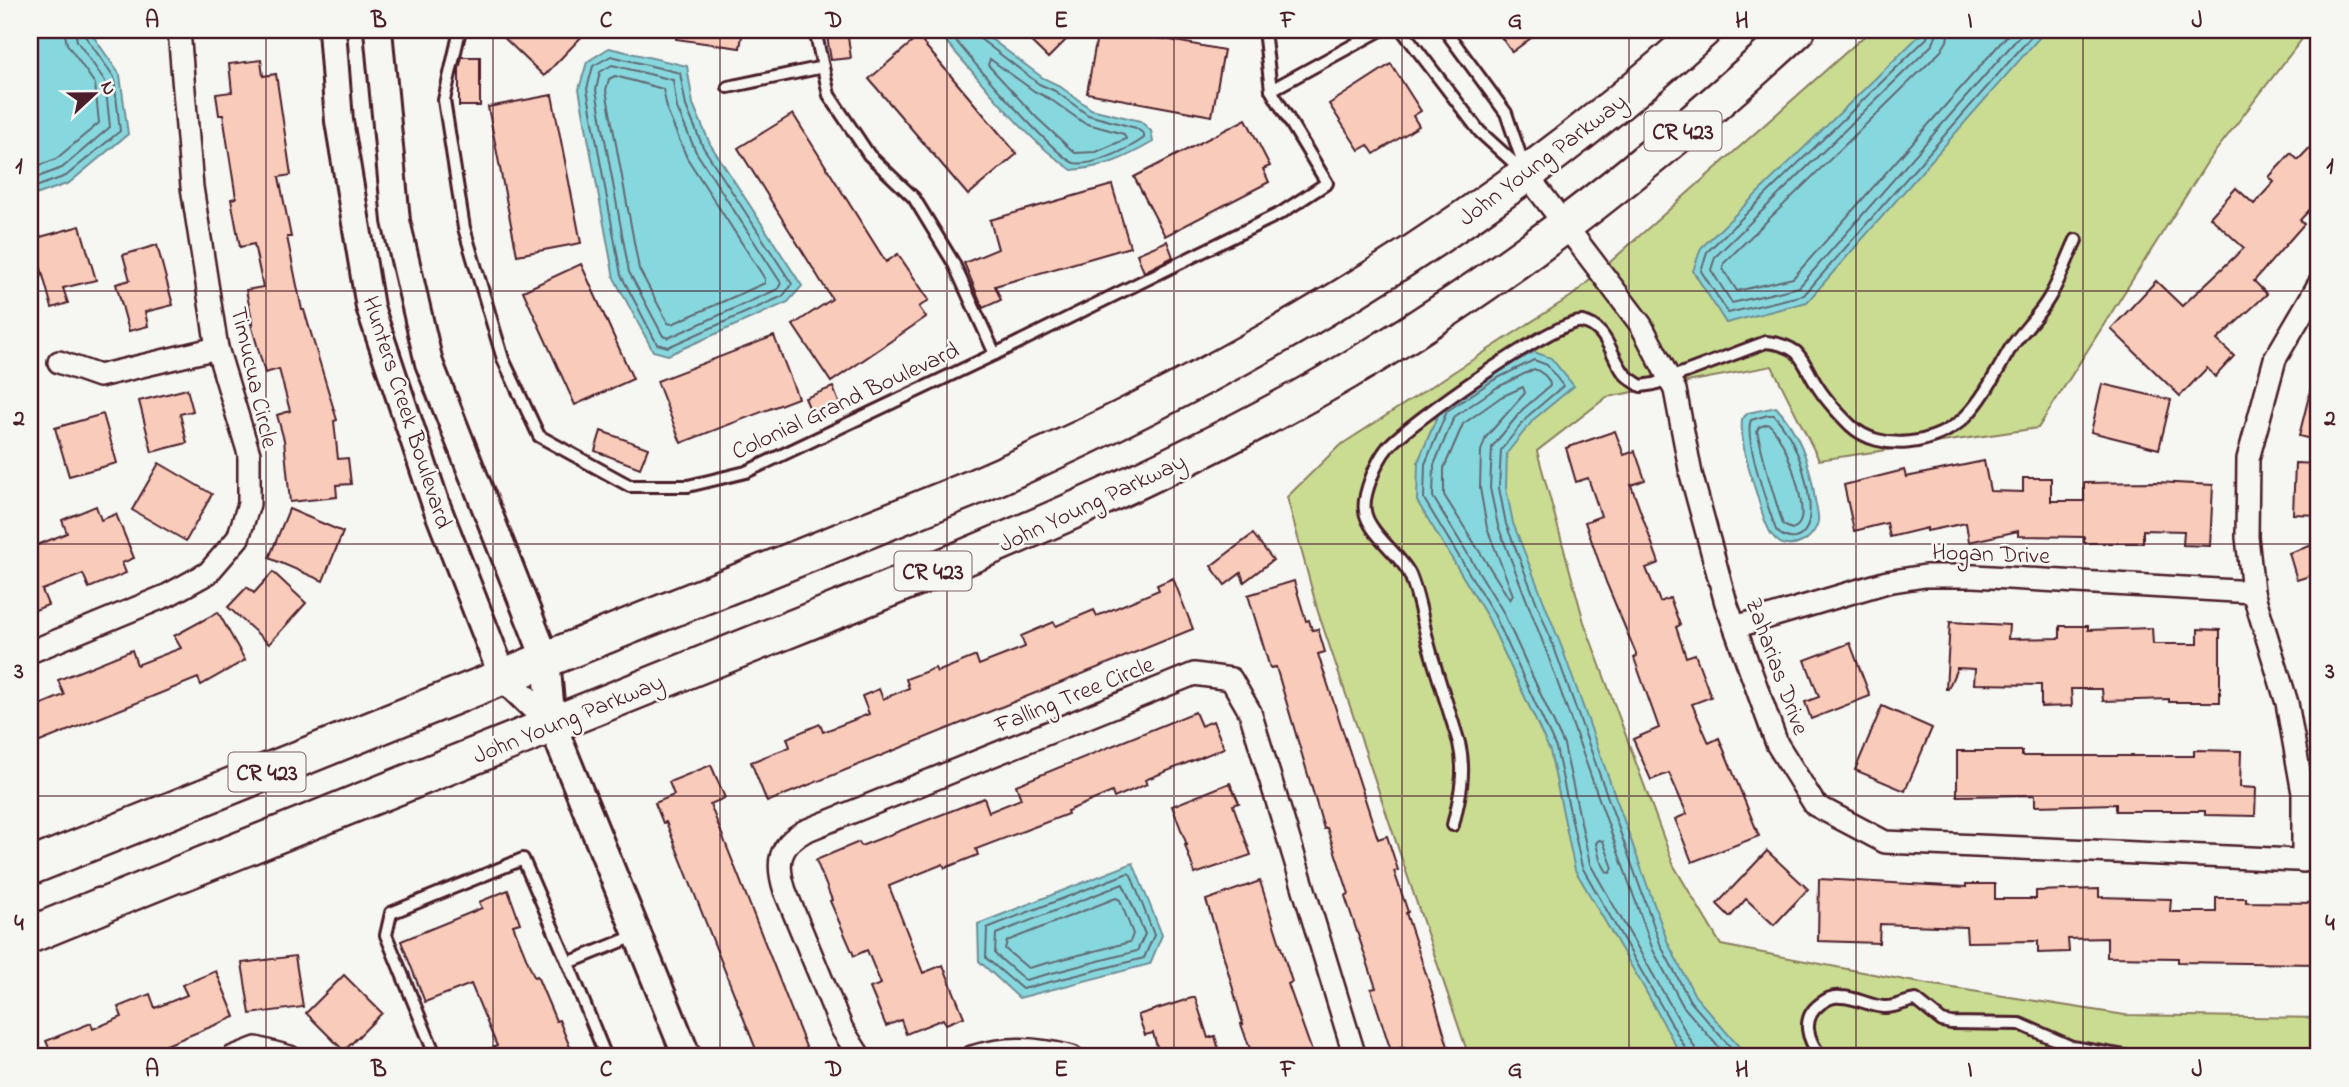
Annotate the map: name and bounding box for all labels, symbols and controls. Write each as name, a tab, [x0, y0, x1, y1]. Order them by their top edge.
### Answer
text: A	[145, 5, 159, 38]
text: B	[370, 5, 387, 38]
text: C	[600, 5, 613, 38]
text: D	[825, 5, 842, 38]
text: E	[1054, 5, 1068, 38]
text: F	[1280, 5, 1296, 38]
text: G	[1508, 5, 1522, 38]
text: H	[1735, 5, 1749, 38]
text: I	[1967, 5, 1973, 38]
text: J	[2191, 5, 2203, 38]
north arrow	[60, 60, 130, 130]
text: N	[93, 78, 122, 100]
street label: John Young Parkway	[1452, 86, 1636, 237]
road number: CR 423	[1644, 112, 1722, 150]
text: 1	[15, 151, 23, 184]
text: 1	[2326, 151, 2334, 184]
street label: Hunters Creek Boulevard	[351, 292, 460, 534]
street label: Timucua Circle	[219, 303, 286, 452]
street label: Colonial Grand Boulevard	[726, 334, 966, 470]
text: 2	[12, 403, 25, 436]
text: 2	[2323, 403, 2336, 436]
street label: John Young Parkway	[994, 445, 1193, 564]
street label: Hogan Drive	[1931, 536, 2051, 575]
road number: CR 423	[894, 552, 972, 590]
street label: Zaharias Drive	[1735, 593, 1817, 741]
street label: Falling Tree Circle	[989, 648, 1160, 744]
text: 3	[13, 656, 24, 689]
text: 3	[2324, 656, 2335, 689]
street label: John Young Parkway	[468, 666, 670, 776]
road number: CR 423	[229, 752, 306, 792]
text: 4	[14, 908, 24, 941]
text: 4	[2325, 908, 2335, 941]
text: A	[145, 1054, 159, 1087]
text: B	[370, 1054, 387, 1087]
text: C	[600, 1054, 613, 1087]
text: D	[825, 1054, 842, 1087]
text: E	[1054, 1054, 1068, 1087]
text: F	[1280, 1054, 1296, 1087]
text: G	[1508, 1054, 1522, 1087]
text: H	[1735, 1054, 1749, 1087]
text: I	[1967, 1054, 1973, 1087]
text: J	[2191, 1054, 2203, 1087]

